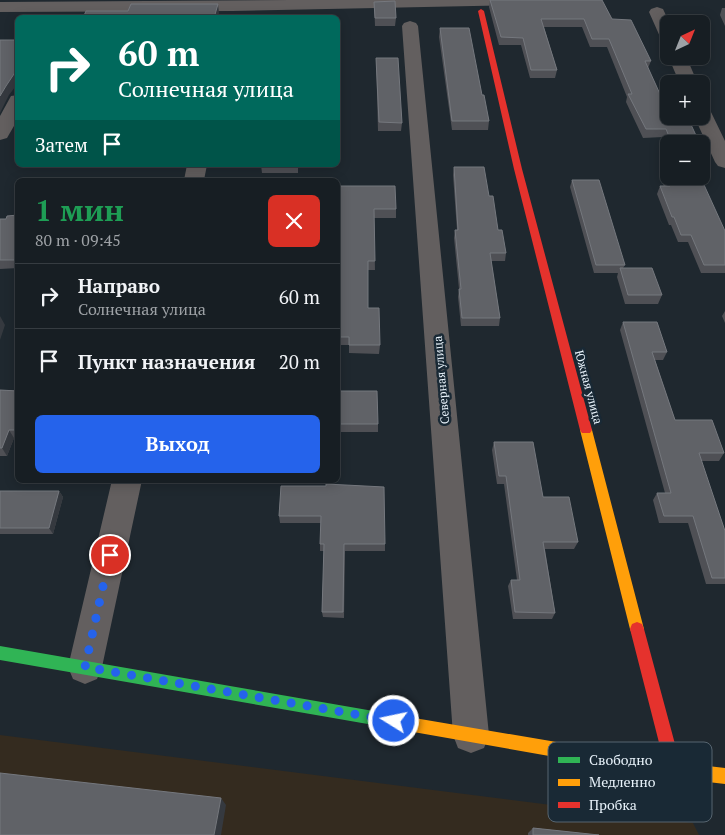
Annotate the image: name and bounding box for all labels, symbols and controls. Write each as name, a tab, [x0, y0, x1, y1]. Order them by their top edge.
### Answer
north arrow	[660, 15, 710, 65]
map controls	[660, 15, 710, 185]
text: 60 m	[118, 30, 199, 76]
icon: right	[35, 35, 100, 100]
text: Солнечная улица	[118, 74, 294, 103]
button: +	[660, 75, 710, 125]
icon: arrive	[98, 130, 126, 158]
text: Затем	[35, 132, 88, 157]
button: −	[660, 135, 710, 185]
text: 1 мин	[35, 190, 124, 230]
button: close	[268, 195, 320, 247]
text: 80 m · 09:45	[35, 229, 121, 251]
text: Направо	[78, 273, 160, 298]
icon: right	[35, 282, 63, 310]
text: 60 m	[279, 284, 320, 309]
text: Солнечная улица	[78, 298, 206, 320]
street label: Северная улица	[430, 335, 452, 425]
icon: arrive	[35, 347, 63, 375]
street label: Южная улица	[572, 348, 606, 426]
text: Пункт назначения	[78, 349, 255, 374]
text: 20 m	[279, 349, 320, 374]
button: Выход	[35, 415, 320, 473]
pin	[89, 534, 131, 576]
icon: arrive	[96, 541, 124, 569]
position arrow	[367, 694, 419, 746]
legend	[548, 742, 712, 822]
text: Свободно	[589, 750, 653, 769]
text: Медленно	[589, 772, 656, 791]
text: Пробка	[589, 795, 637, 814]

